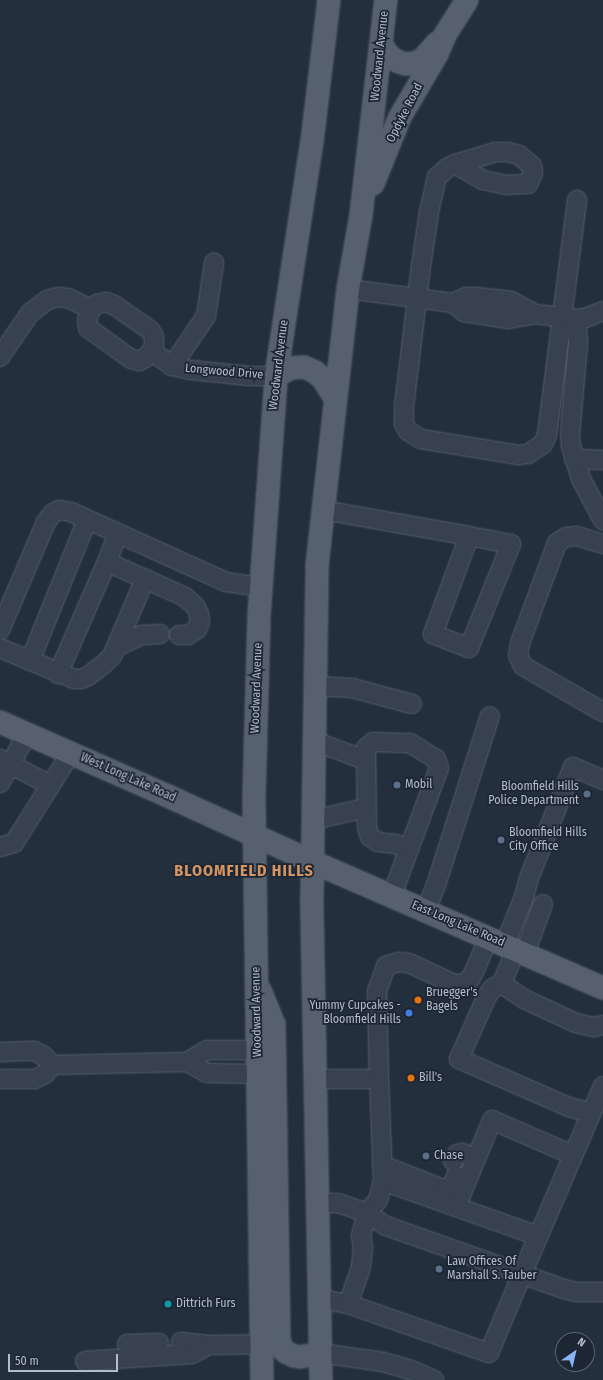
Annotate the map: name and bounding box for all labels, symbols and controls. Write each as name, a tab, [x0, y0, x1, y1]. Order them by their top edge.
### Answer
street label: Woodward Avenue	[368, 10, 392, 102]
street label: Opdyke Road	[384, 81, 426, 145]
street label: Woodward Avenue	[266, 319, 292, 411]
street label: Longwood Drive	[184, 361, 264, 383]
street label: Woodward Avenue	[248, 642, 266, 734]
street label: West Long Lake Road	[78, 750, 178, 806]
place label: Mobil	[405, 778, 432, 792]
marker: Mobil	[392, 780, 402, 790]
place label: Bloomfield Hills Police Department	[488, 780, 579, 808]
marker: Bloomfield Hills Police Department	[582, 789, 592, 799]
place label: Bloomfield Hills City Office	[509, 826, 587, 854]
marker: Bloomfield Hills City Office	[496, 835, 506, 845]
district label: BLOOMFIELD HILLS	[174, 861, 314, 881]
street label: East Long Lake Road	[409, 898, 507, 950]
street label: Woodward Avenue	[249, 967, 265, 1057]
place label: Bruegger's Bagels	[426, 986, 478, 1014]
marker: Bruegger's Bagels	[413, 995, 423, 1005]
place label: Yummy Cupcakes - Bloomfield Hills	[310, 999, 401, 1027]
marker: Yummy Cupcakes - Bloomfield Hills	[404, 1008, 414, 1018]
place label: Bill's	[419, 1071, 442, 1085]
marker: Bill's	[406, 1073, 416, 1083]
place label: Chase	[434, 1149, 463, 1163]
marker: Chase	[421, 1151, 431, 1161]
place label: Law Offices Of Marshall S. Tauber	[447, 1255, 537, 1283]
marker: Law Offices Of Marshall S. Tauber	[434, 1264, 444, 1274]
place label: Dittrich Furs	[176, 1297, 236, 1311]
marker: Dittrich Furs	[163, 1299, 173, 1309]
north arrow	[555, 1332, 595, 1372]
text: N	[575, 1335, 588, 1350]
scale bar	[10, 1346, 120, 1372]
text: 50 m	[15, 1354, 39, 1368]

